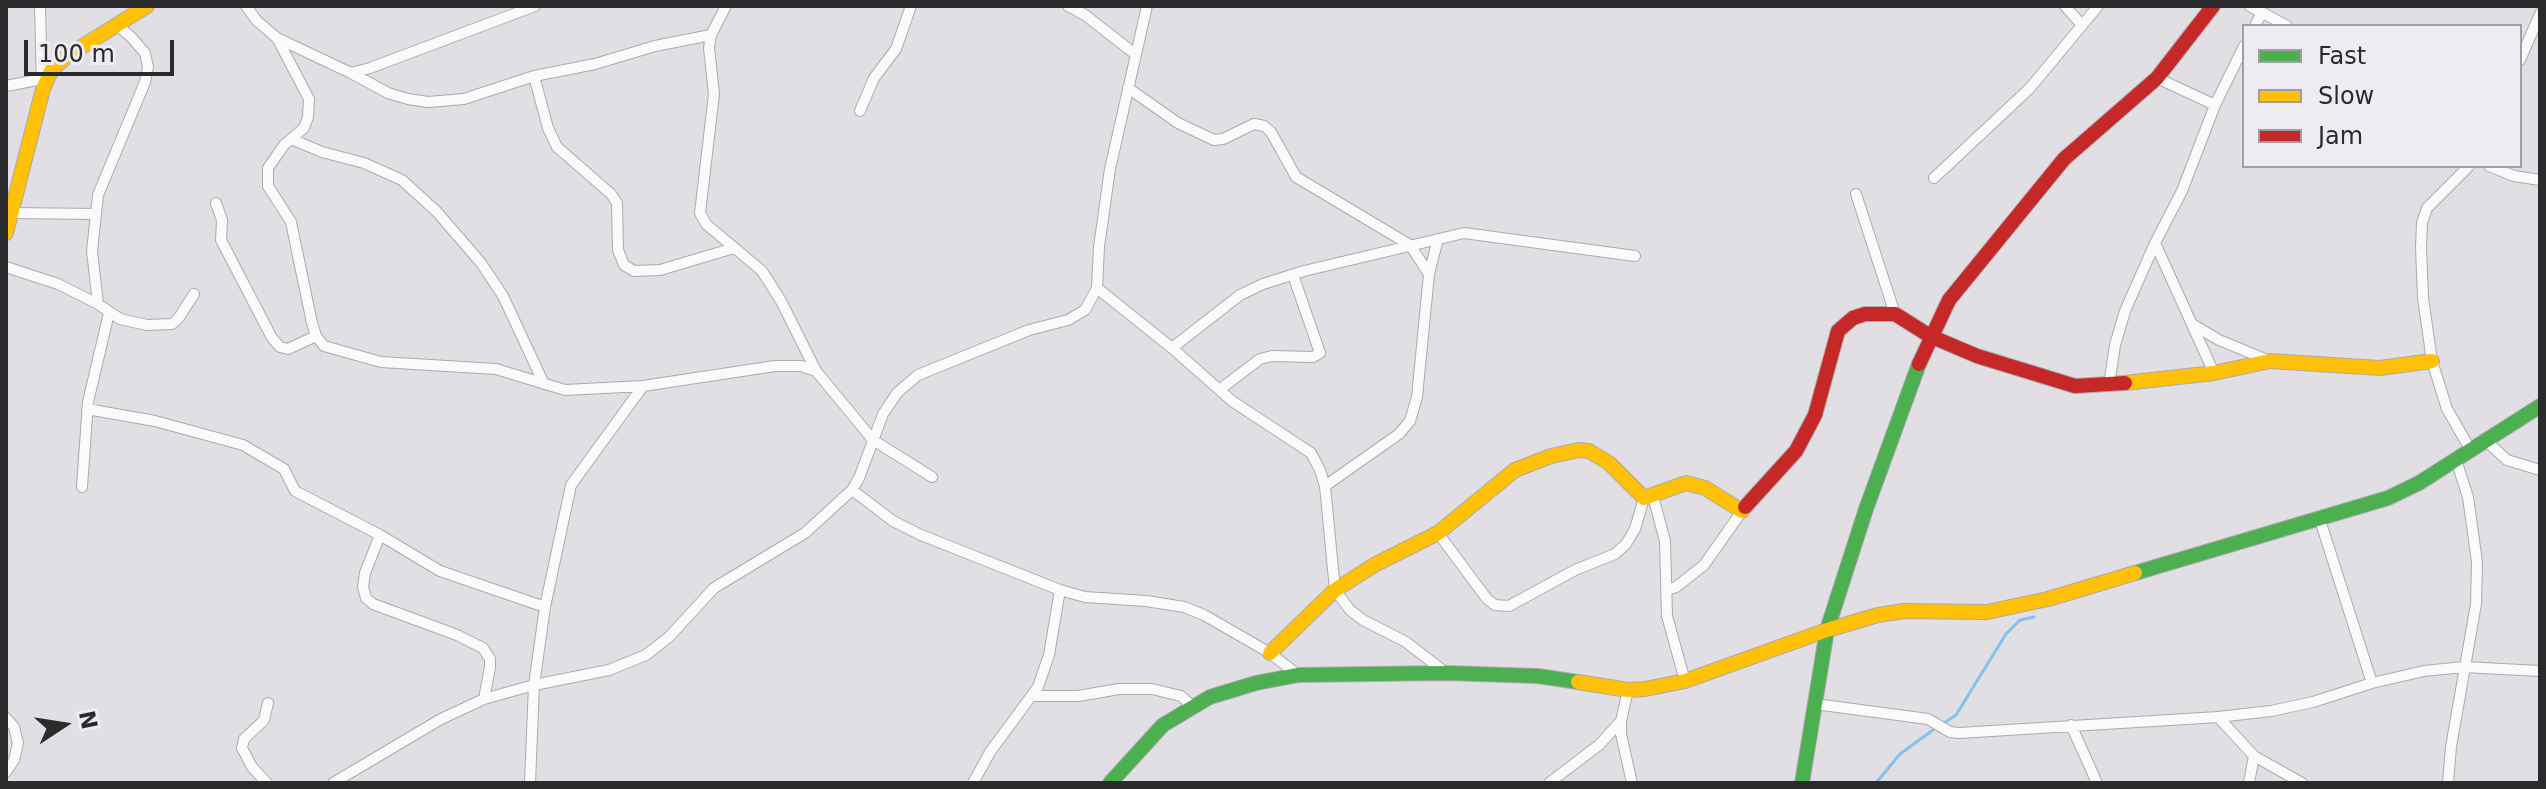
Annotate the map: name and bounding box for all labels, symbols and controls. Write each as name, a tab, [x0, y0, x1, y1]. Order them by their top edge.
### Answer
scale bar	[28, 24, 178, 74]
legend	[2242, 24, 2522, 168]
text: 100 m	[38, 40, 115, 68]
text: Fast	[2318, 42, 2366, 70]
text: Slow	[2318, 82, 2374, 110]
text: Jam	[2318, 122, 2363, 150]
north arrow	[24, 685, 104, 765]
text: N	[74, 708, 102, 732]

